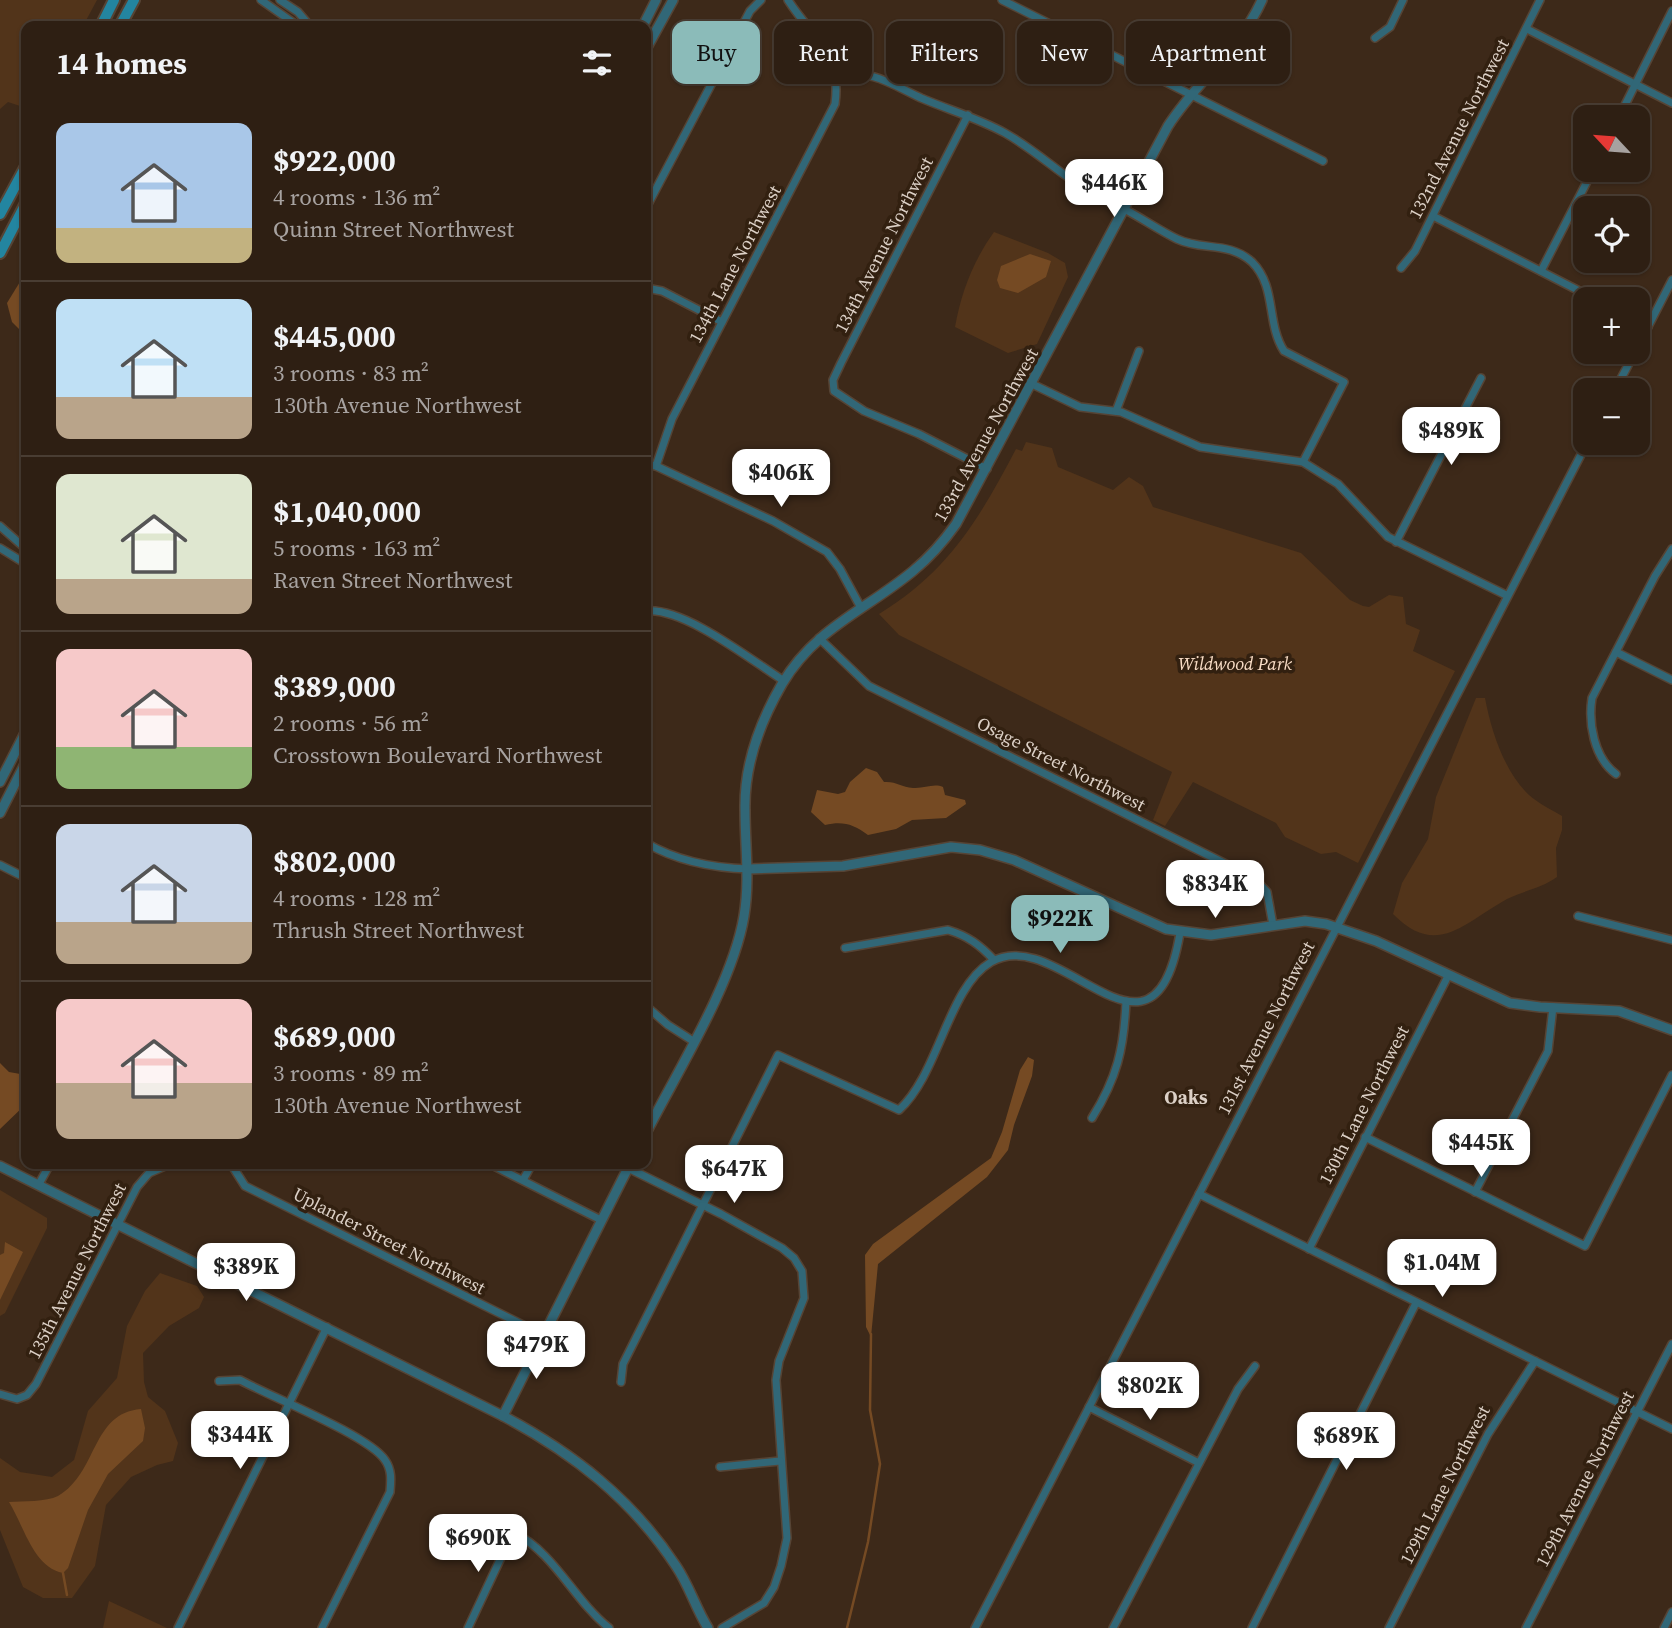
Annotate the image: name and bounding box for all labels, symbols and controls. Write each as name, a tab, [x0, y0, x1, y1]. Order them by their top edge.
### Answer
chip: Buy	[672, 21, 760, 84]
chip: Rent	[774, 21, 872, 84]
chip: Filters	[886, 21, 1003, 84]
chip: New	[1017, 21, 1112, 84]
chip: Apartment	[1126, 21, 1290, 84]
street label: 132nd Avenue Northwest	[1402, 34, 1515, 223]
text: 14 homes	[56, 43, 187, 84]
icon: filters	[578, 44, 616, 82]
north arrow	[1573, 105, 1650, 182]
map controls	[1573, 105, 1650, 455]
text: $922,000	[273, 140, 396, 181]
icon: home	[112, 151, 196, 235]
street label: 134th Avenue Northwest	[828, 152, 939, 337]
pin: $446K	[1065, 160, 1163, 219]
text: $446K	[1081, 166, 1147, 198]
street label: 134th Lane Northwest	[682, 180, 787, 347]
text: 4 rooms · 136 m²	[273, 181, 440, 213]
button: locate	[1573, 196, 1650, 273]
text: Quinn Street Northwest	[273, 213, 514, 245]
button: +	[1573, 287, 1650, 364]
text: $445,000	[273, 316, 396, 357]
icon: home	[112, 327, 196, 411]
street label: 133rd Avenue Northwest	[927, 343, 1044, 526]
text: 3 rooms · 83 m²	[273, 357, 429, 389]
button: −	[1573, 378, 1650, 455]
text: 130th Avenue Northwest	[273, 389, 521, 421]
pin: $489K	[1402, 407, 1500, 467]
text: $489K	[1418, 414, 1484, 446]
pin: $406K	[732, 449, 830, 509]
text: $406K	[748, 456, 814, 488]
text: $1,040,000	[273, 491, 421, 532]
icon: home	[112, 502, 196, 586]
text: 5 rooms · 163 m²	[273, 532, 440, 564]
text: Raven Street Northwest	[273, 564, 513, 596]
park label: Wildwood Park	[1178, 651, 1293, 676]
text: $389,000	[273, 666, 396, 707]
icon: home	[112, 677, 196, 761]
text: 2 rooms · 56 m²	[273, 707, 429, 739]
street label: Osage Street Northwest	[973, 710, 1150, 817]
text: Crosstown Boulevard Northwest	[273, 739, 602, 771]
text: $802,000	[273, 841, 396, 882]
icon: home	[112, 852, 196, 936]
pin: $834K	[1166, 860, 1264, 920]
text: $834K	[1182, 867, 1248, 899]
text: 4 rooms · 128 m²	[273, 882, 440, 914]
pin: $922K	[1011, 895, 1109, 955]
text: $922K	[1027, 902, 1093, 934]
text: Thrush Street Northwest	[273, 914, 524, 946]
street label: 131st Avenue Northwest	[1211, 937, 1320, 1119]
text: $689,000	[273, 1016, 396, 1057]
street label: 130th Lane Northwest	[1313, 1021, 1415, 1188]
icon: home	[112, 1027, 196, 1111]
text: 3 rooms · 89 m²	[273, 1057, 429, 1089]
district label: Oaks	[1164, 1084, 1208, 1110]
text: 130th Avenue Northwest	[273, 1089, 521, 1121]
pin: $445K	[1432, 1120, 1530, 1179]
text: $445K	[1448, 1126, 1514, 1158]
pin: $647K	[685, 1146, 783, 1205]
text: $647K	[701, 1152, 767, 1184]
street label: 135th Avenue Northwest	[21, 1178, 132, 1363]
street label: Uplander Street Northwest	[289, 1181, 490, 1300]
pin: $1.04M	[1385, 1240, 1499, 1299]
pin: $389K	[197, 1244, 295, 1303]
text: $1.04M	[1403, 1246, 1481, 1278]
text: $389K	[213, 1250, 279, 1282]
pin: $479K	[487, 1322, 585, 1381]
text: $479K	[503, 1328, 569, 1360]
pin: $802K	[1101, 1362, 1199, 1422]
text: $802K	[1117, 1369, 1183, 1401]
street label: 129th Avenue Northwest	[1529, 1386, 1640, 1571]
street label: 129th Lane Northwest	[1394, 1401, 1496, 1568]
pin: $344K	[191, 1412, 289, 1471]
pin: $689K	[1297, 1412, 1395, 1472]
text: $344K	[207, 1418, 273, 1450]
text: $689K	[1313, 1419, 1379, 1451]
pin: $690K	[429, 1514, 527, 1574]
text: $690K	[445, 1521, 511, 1553]

